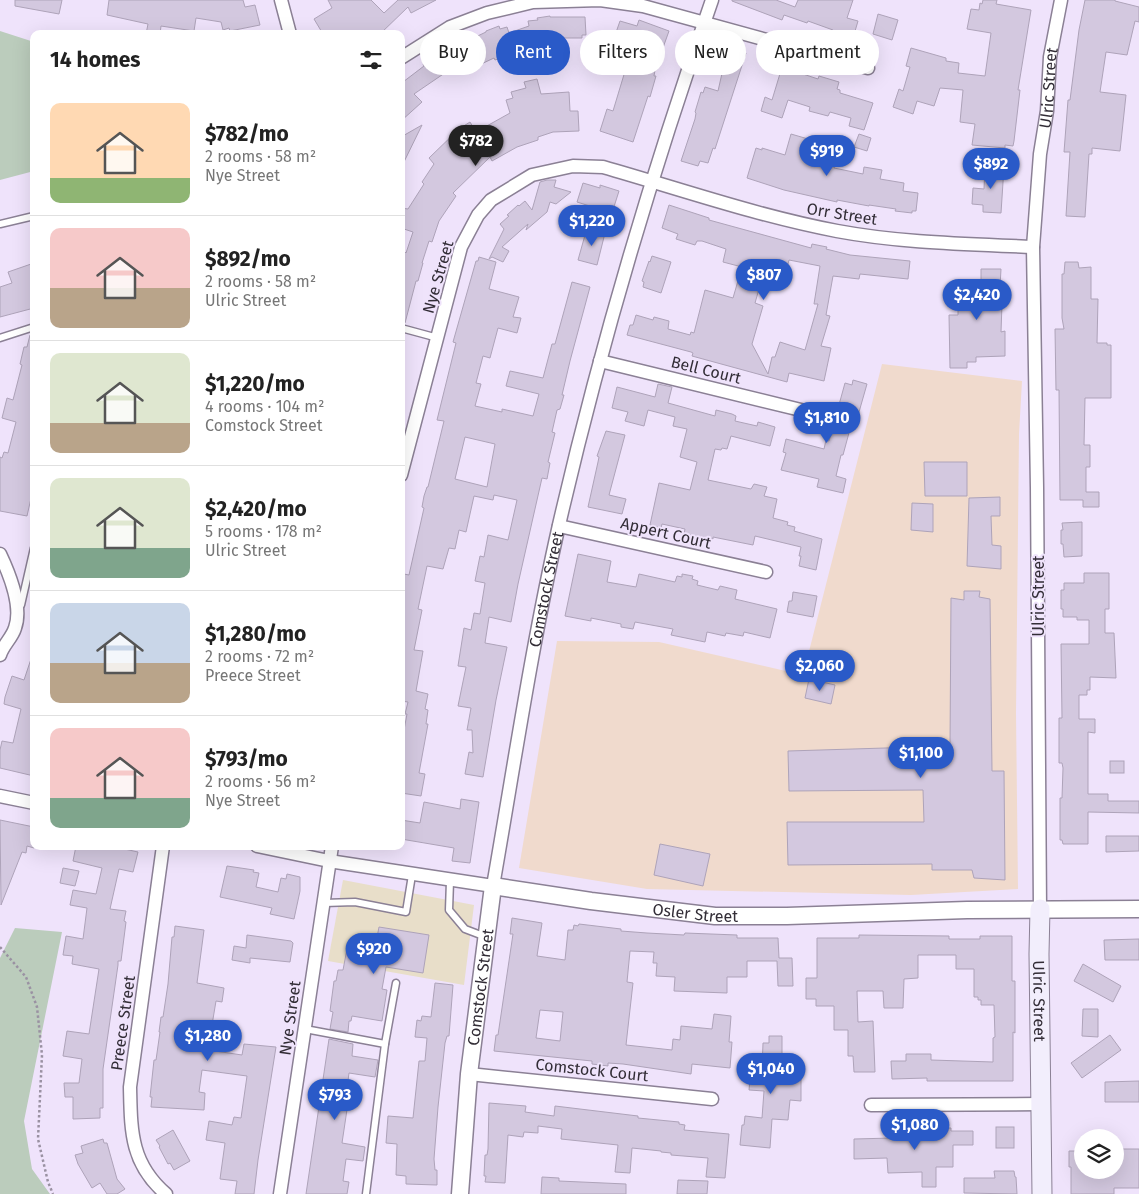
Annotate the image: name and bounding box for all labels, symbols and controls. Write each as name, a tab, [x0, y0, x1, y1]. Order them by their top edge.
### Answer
chip: Buy	[420, 30, 486, 75]
chip: Rent	[496, 30, 570, 75]
chip: Filters	[580, 30, 665, 75]
chip: New	[675, 30, 746, 75]
chip: Apartment	[756, 30, 879, 75]
street label: Ulric Street	[1035, 45, 1061, 130]
icon: filters	[357, 46, 385, 74]
text: 14 homes	[50, 47, 140, 73]
text: $782/mo	[205, 121, 289, 147]
icon: home	[90, 123, 150, 183]
pin: $782	[446, 124, 506, 167]
text: $782	[459, 131, 493, 150]
pin: $919	[797, 134, 857, 177]
text: $919	[810, 141, 844, 160]
text: 2 rooms · 58 m²	[205, 147, 316, 166]
pin: $892	[961, 148, 1021, 190]
text: $892	[974, 154, 1008, 173]
text: Nye Street	[205, 166, 280, 185]
street label: Orr Street	[805, 199, 879, 229]
pin: $1,220	[551, 204, 633, 247]
text: $1,220	[569, 211, 615, 230]
street label: Nye Street	[419, 238, 458, 316]
text: $892/mo	[205, 246, 291, 272]
icon: home	[90, 248, 150, 308]
pin: $807	[734, 258, 794, 301]
text: $807	[747, 265, 781, 284]
text: 2 rooms · 58 m²	[205, 272, 316, 291]
pin: $2,420	[936, 278, 1018, 321]
text: $2,420	[954, 285, 1000, 304]
text: Ulric Street	[205, 291, 286, 310]
street label: Bell Court	[669, 352, 743, 388]
text: $1,220/mo	[205, 371, 305, 397]
icon: home	[90, 373, 150, 433]
text: 4 rooms · 104 m²	[205, 397, 324, 416]
pin: $1,810	[786, 402, 868, 444]
text: $1,810	[804, 408, 850, 427]
text: Comstock Street	[205, 416, 323, 435]
text: $2,420/mo	[205, 496, 307, 522]
icon: home	[90, 498, 150, 558]
street label: Appert Court	[619, 513, 713, 553]
text: 5 rooms · 178 m²	[205, 522, 322, 541]
street label: Comstock Street	[525, 529, 567, 649]
text: Ulric Street	[205, 541, 286, 560]
street label: Ulric Street	[1029, 555, 1048, 637]
text: $1,280/mo	[205, 621, 306, 647]
icon: home	[90, 623, 150, 683]
text: 2 rooms · 72 m²	[205, 647, 314, 666]
pin: $2,060	[779, 650, 861, 692]
text: $2,060	[796, 656, 844, 675]
text: Preece Street	[205, 666, 301, 685]
pin: $1,100	[880, 736, 962, 779]
text: $1,100	[899, 743, 943, 762]
text: $793/mo	[205, 746, 288, 772]
icon: home	[90, 748, 150, 808]
text: 2 rooms · 56 m²	[205, 772, 316, 791]
text: Nye Street	[205, 791, 280, 810]
street label: Osler Street	[651, 899, 738, 926]
street label: Comstock Street	[463, 927, 497, 1047]
pin: $920	[344, 932, 404, 975]
text: $920	[357, 939, 391, 958]
street label: Ulric Street	[1030, 960, 1050, 1042]
street label: Preece Street	[107, 974, 139, 1072]
street label: Nye Street	[275, 979, 305, 1057]
pin: $1,280	[167, 1020, 249, 1062]
text: $1,280	[185, 1026, 231, 1045]
pin: $1,040	[730, 1052, 812, 1095]
street label: Comstock Court	[535, 1055, 650, 1085]
text: $1,040	[747, 1059, 795, 1078]
pin: $793	[305, 1078, 365, 1121]
text: $793	[319, 1085, 351, 1104]
pin: $1,080	[874, 1108, 956, 1151]
text: $1,080	[891, 1115, 939, 1134]
map controls	[1074, 1129, 1124, 1179]
button: layers	[1074, 1129, 1124, 1179]

